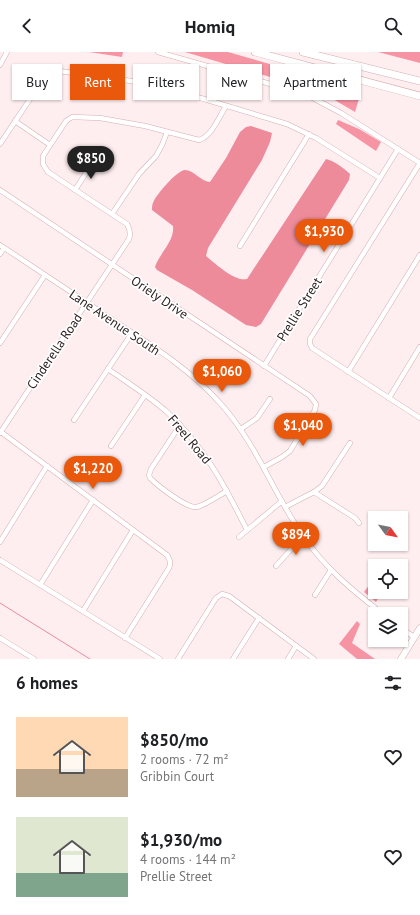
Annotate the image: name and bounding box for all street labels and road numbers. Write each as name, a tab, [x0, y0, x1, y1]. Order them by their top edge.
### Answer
street label: Oriely Drive	[128, 272, 192, 323]
street label: Prellie Street	[273, 274, 326, 344]
street label: Lane Avenue South	[66, 286, 163, 359]
street label: Cinderella Road	[23, 310, 86, 392]
street label: Freel Road	[164, 411, 215, 467]

